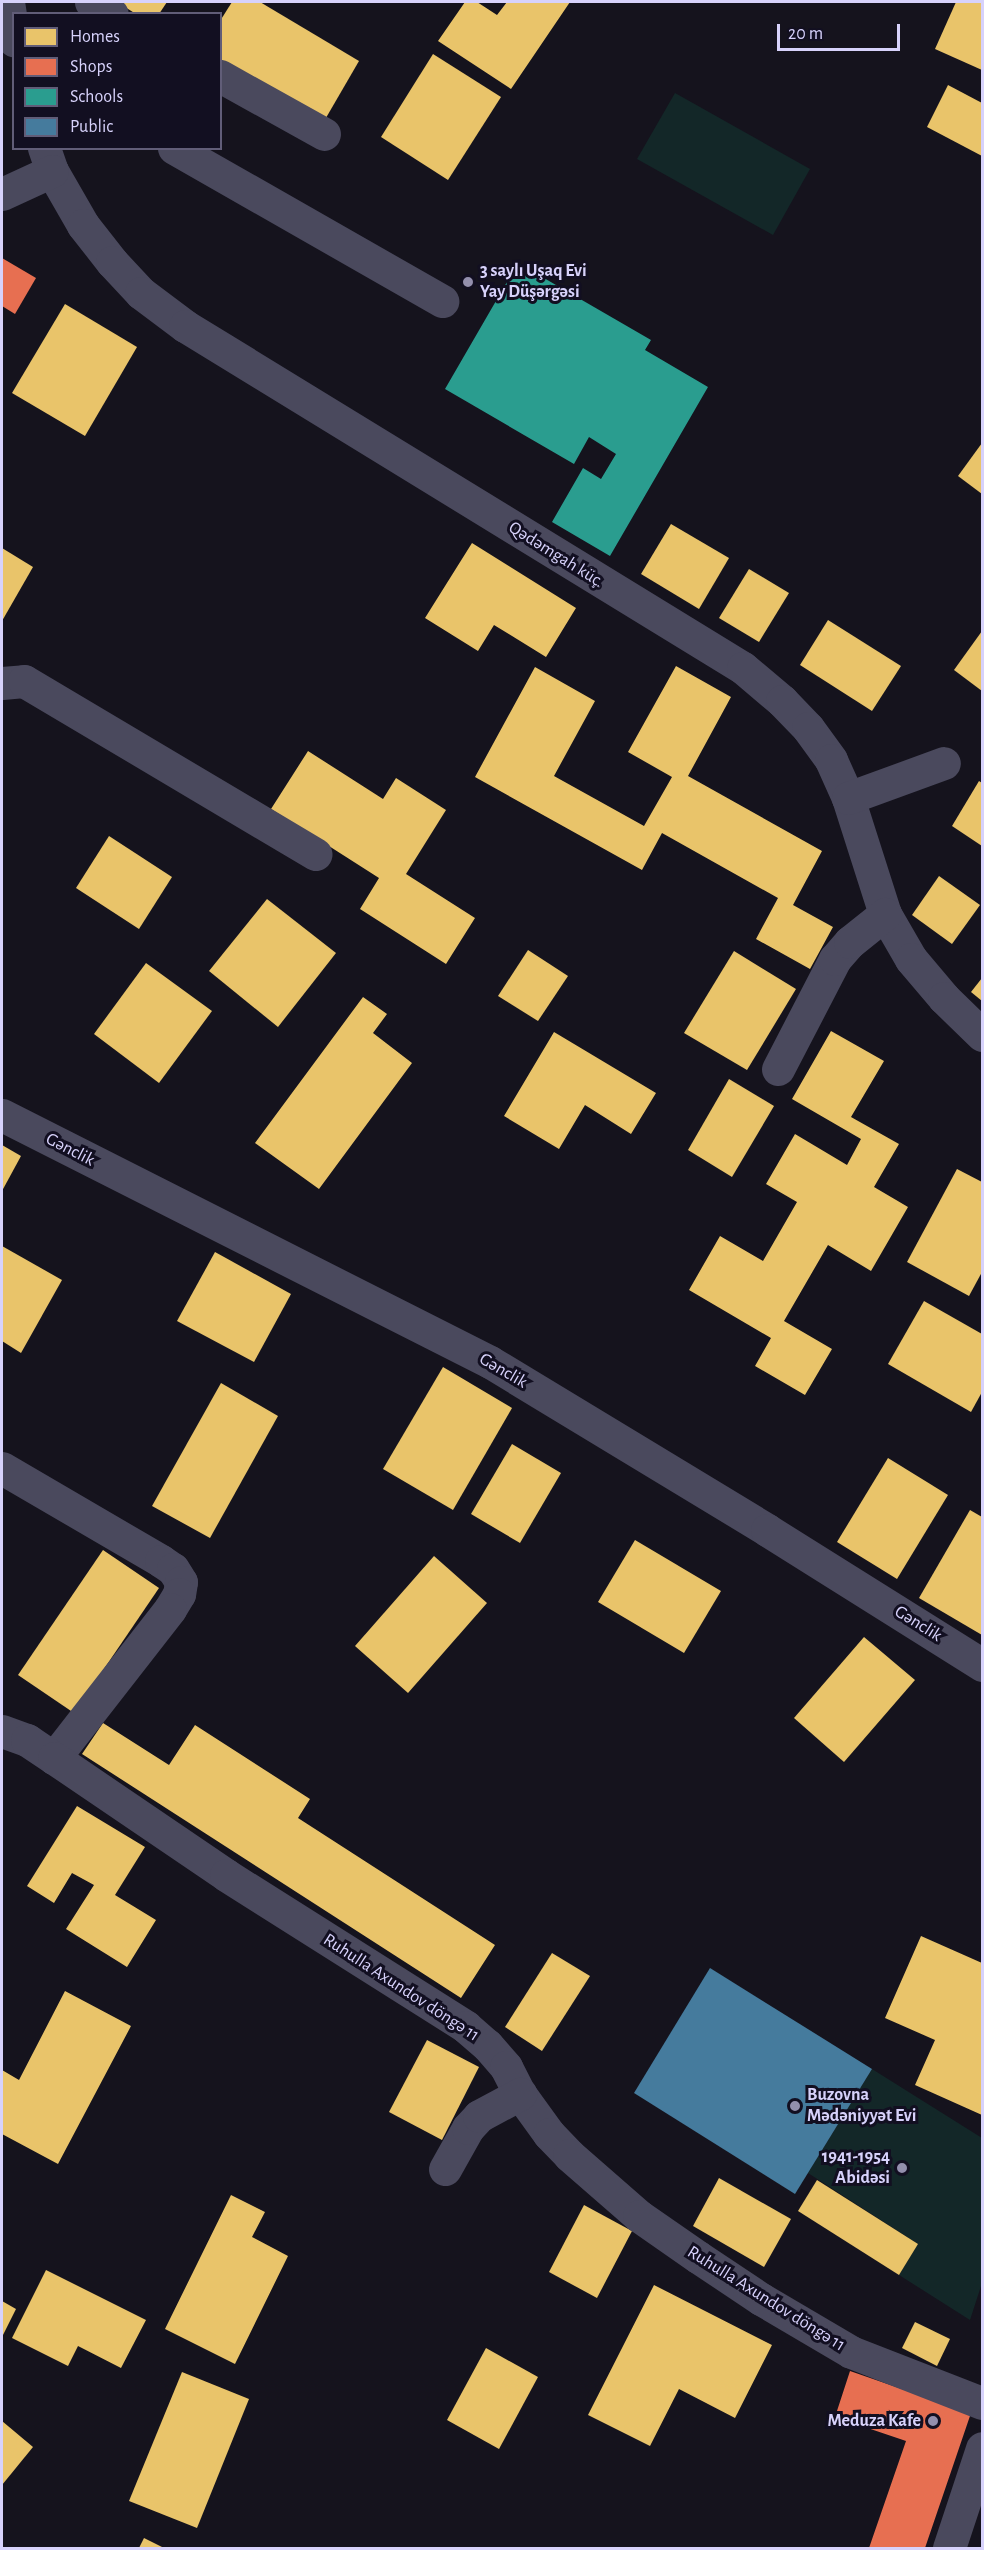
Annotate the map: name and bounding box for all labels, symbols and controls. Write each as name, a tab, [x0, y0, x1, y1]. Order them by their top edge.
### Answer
legend	[12, 12, 222, 150]
scale bar	[780, 12, 903, 50]
text: 20 m	[788, 25, 823, 43]
text: Homes	[70, 28, 120, 46]
text: Shops	[70, 58, 112, 76]
text: Schools	[70, 88, 123, 106]
text: Public	[70, 118, 113, 136]
place label: 3 saylı Uşaq Evi Yay Düşərgəsi	[480, 261, 587, 304]
marker: 3 saylı Uşaq Evi Yay Düşərgəsi	[461, 275, 475, 289]
street label: Qədəmgah küç.	[504, 517, 608, 593]
street label: Gənclik	[42, 1129, 98, 1171]
street label: Gənclik	[475, 1349, 531, 1393]
street label: Gənclik	[890, 1601, 946, 1647]
street label: Ruhulla Axundov döngə 11	[319, 1929, 483, 2047]
place label: Buzovna Mədəniyyət Evi	[807, 2085, 916, 2128]
marker: Buzovna Mədəniyyət Evi	[788, 2099, 802, 2113]
place label: 1941-1954 Abidəsi	[822, 2147, 890, 2190]
marker: 1941-1954 Abidəsi	[895, 2161, 909, 2175]
street label: Ruhulla Axundov döngə 11	[683, 2242, 849, 2356]
place label: Meduza Kafe	[828, 2410, 921, 2432]
marker: Meduza Kafe	[926, 2414, 940, 2428]

